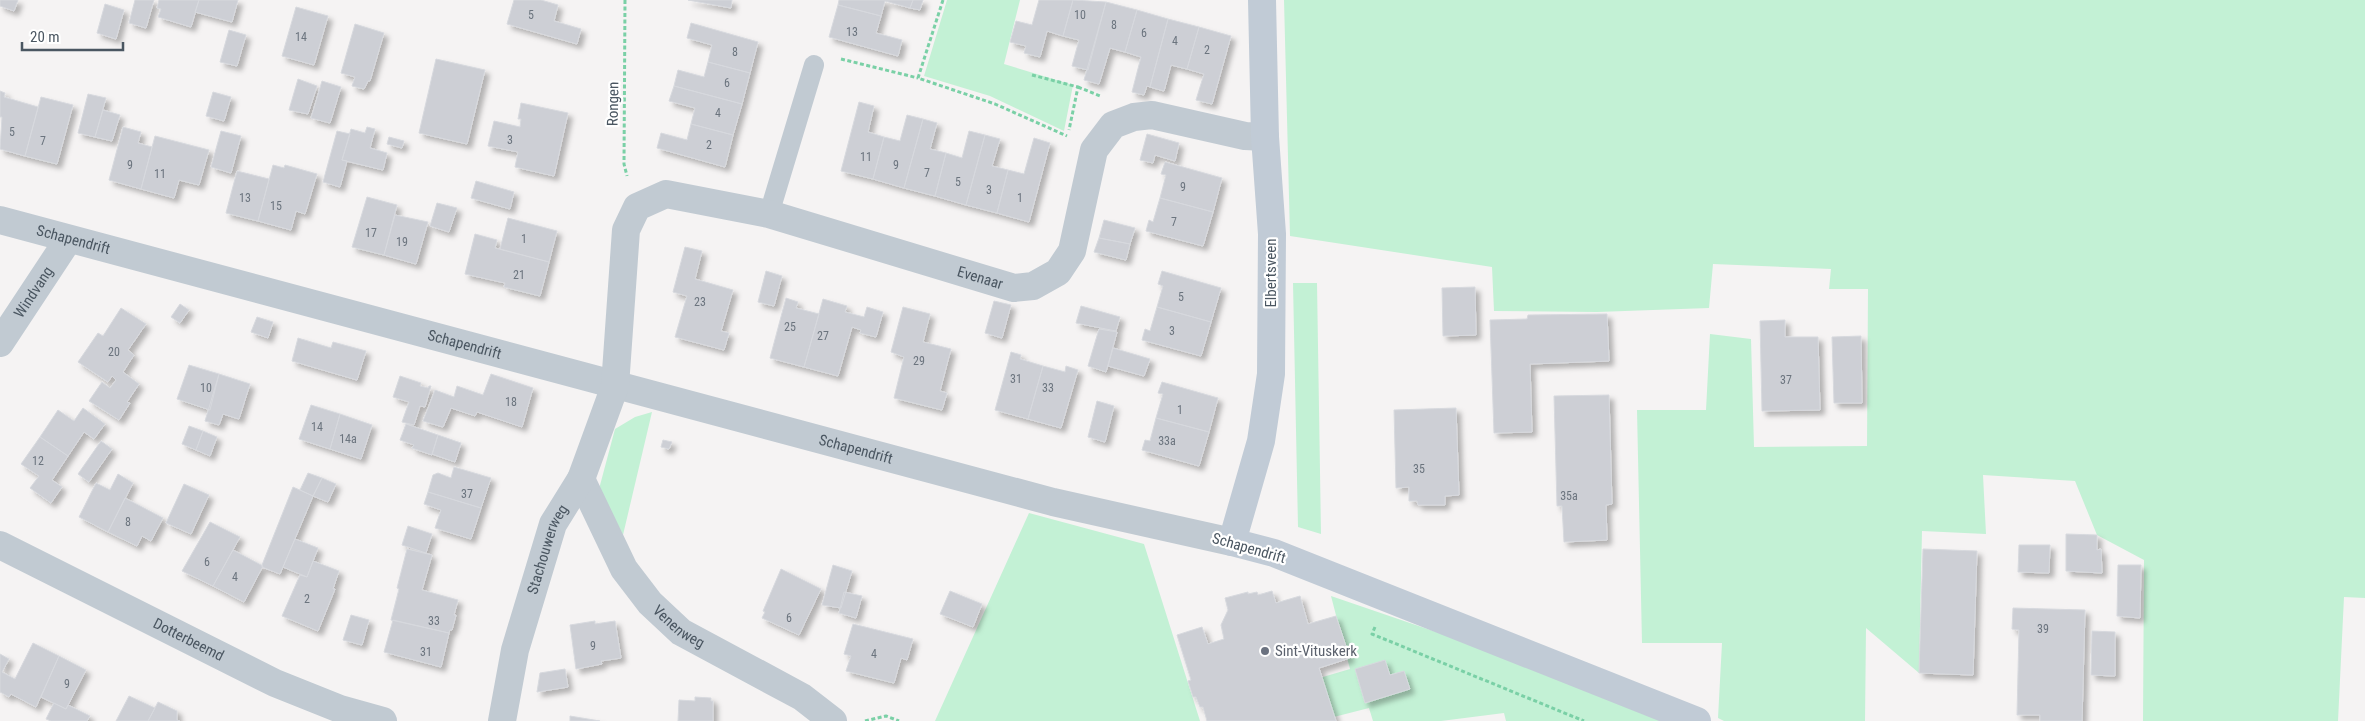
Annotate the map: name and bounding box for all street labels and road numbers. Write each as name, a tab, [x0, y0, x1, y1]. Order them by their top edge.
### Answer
street label: Rongen	[604, 82, 622, 126]
street label: Schapendrift	[35, 221, 112, 258]
street label: Elbertsveen	[1262, 238, 1280, 308]
street label: Evenaar	[955, 262, 1006, 293]
street label: Windvang	[10, 263, 57, 321]
street label: Schapendrift	[426, 326, 503, 363]
street label: Schapendrift	[817, 431, 895, 468]
street label: Stachouwerweg	[523, 501, 572, 596]
street label: Schapendrift	[1210, 529, 1288, 567]
street label: Venenweg	[649, 601, 708, 652]
street label: Dotterbeemd	[150, 614, 227, 665]

